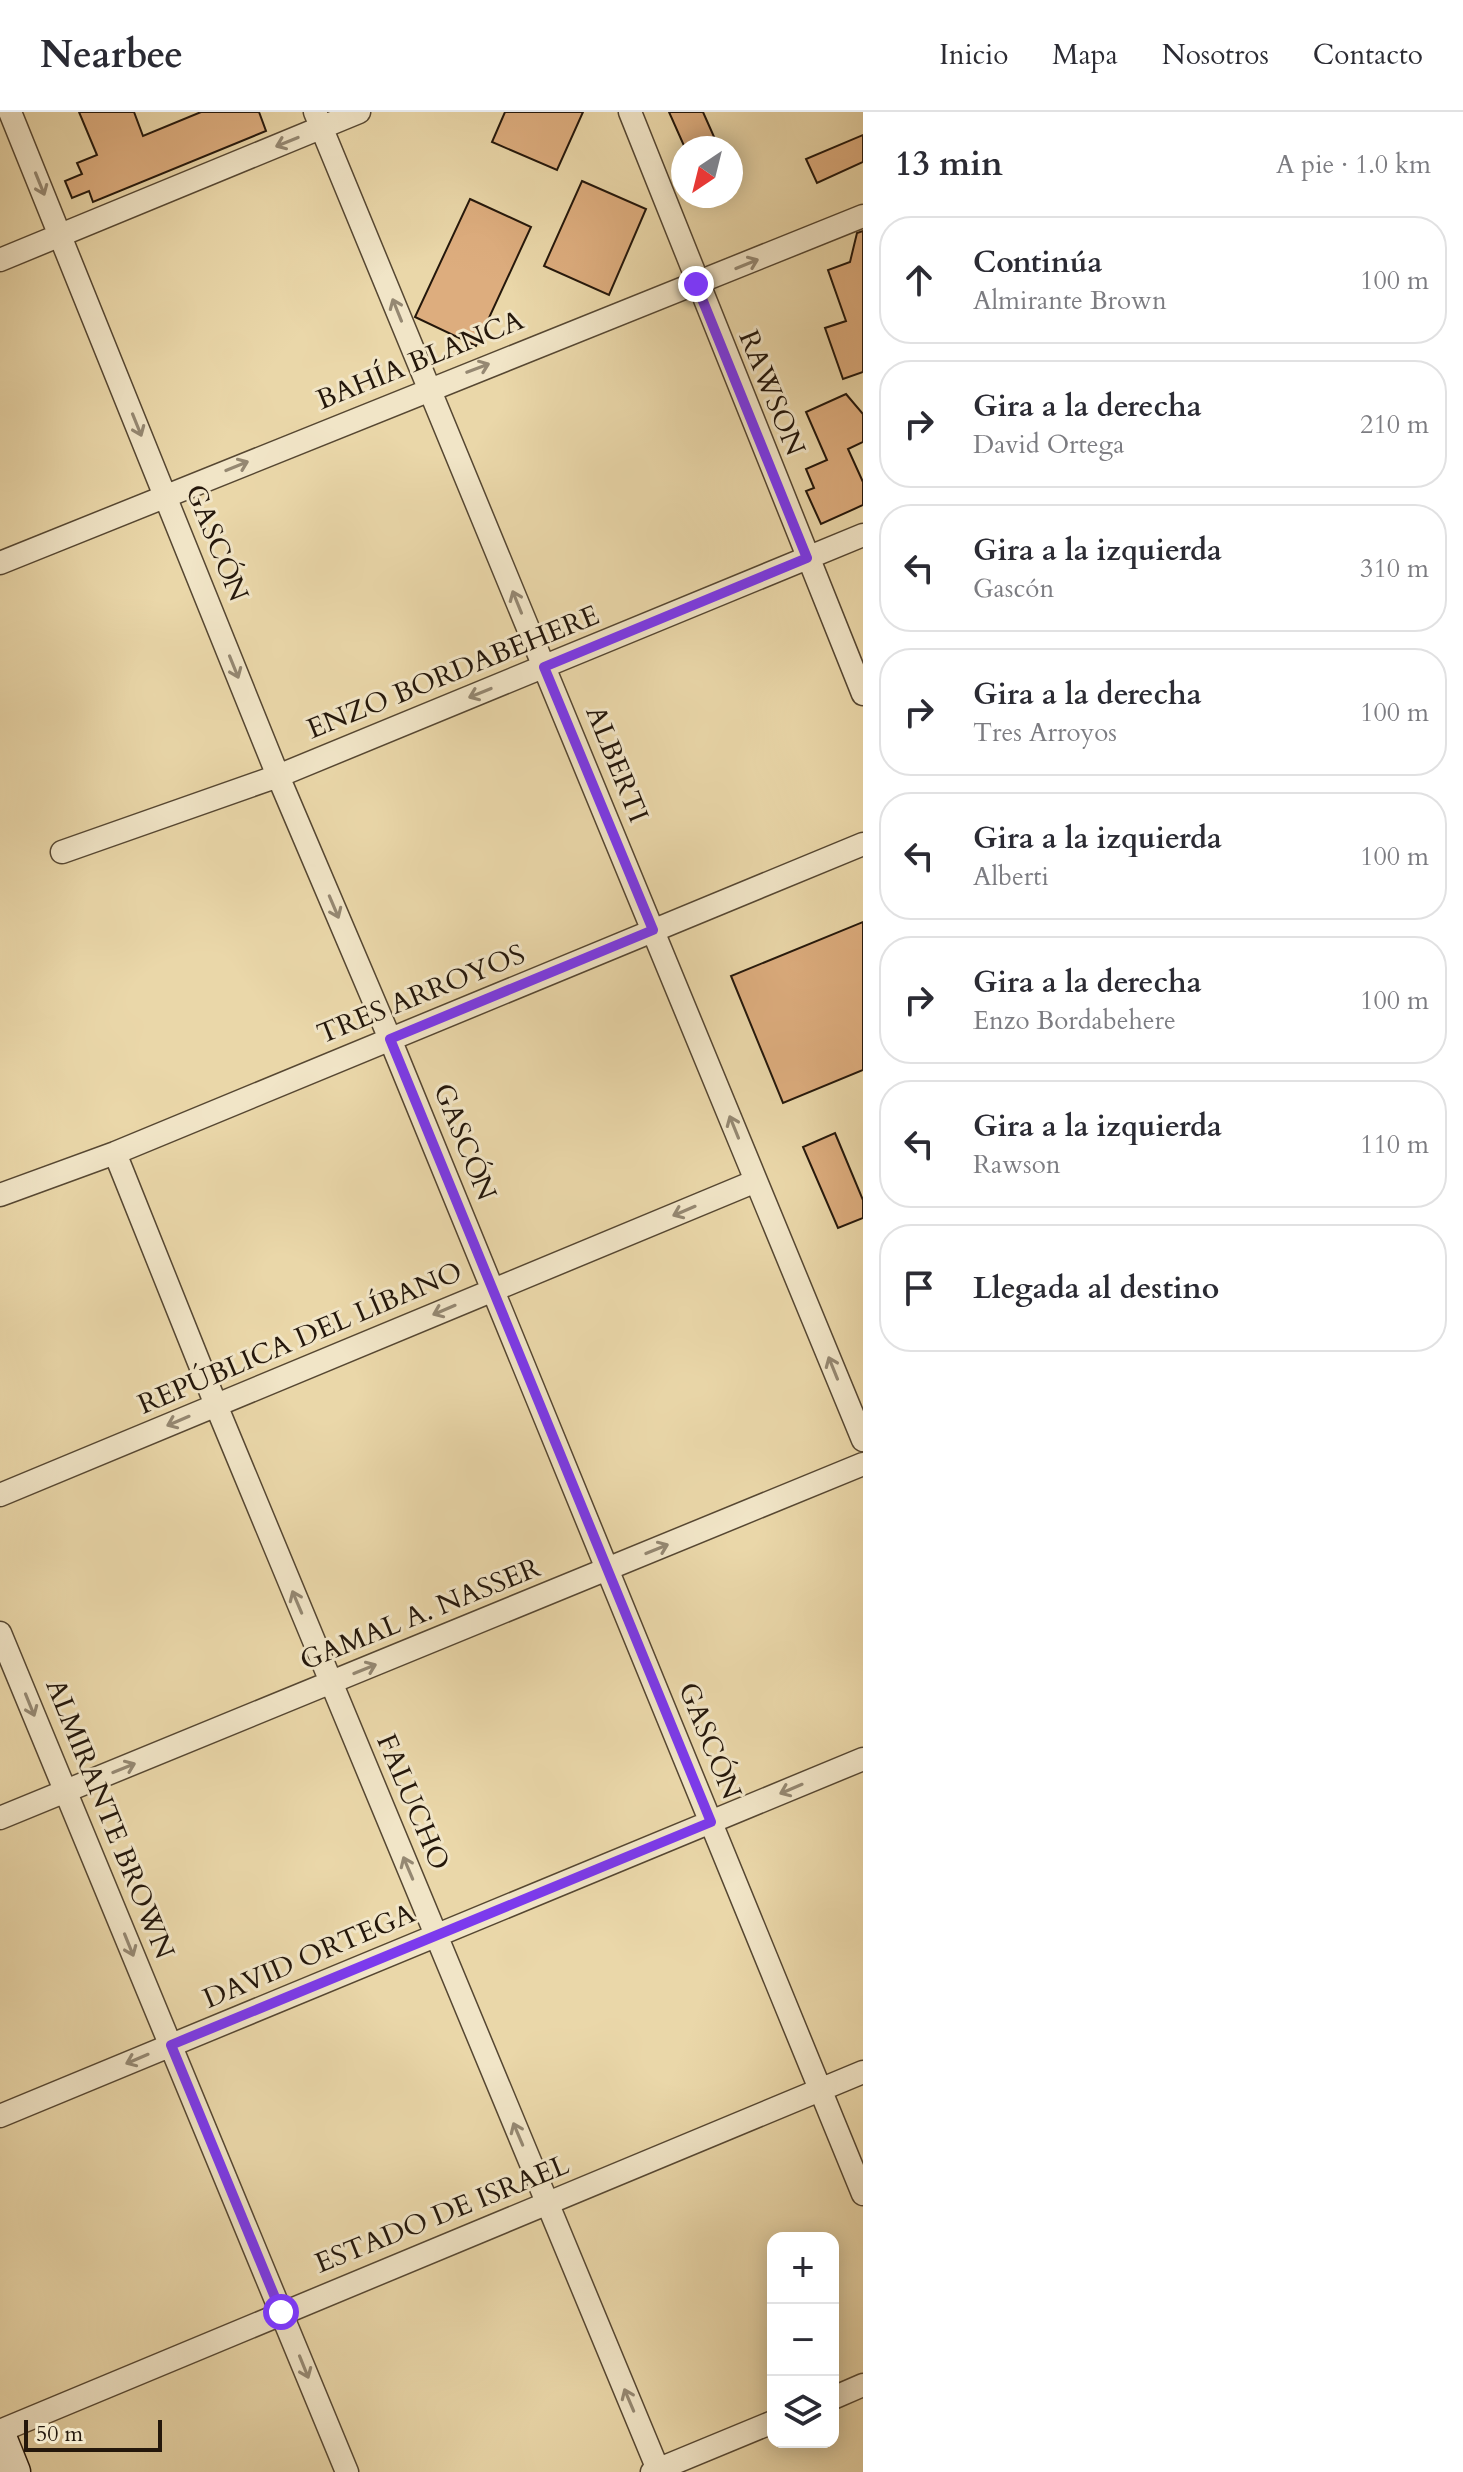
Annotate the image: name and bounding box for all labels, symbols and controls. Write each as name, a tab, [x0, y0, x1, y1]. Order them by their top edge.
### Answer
text: Nearbee	[40, 29, 183, 81]
text: Inicio	[939, 36, 1008, 74]
text: Mapa	[1052, 36, 1118, 74]
text: Nosotros	[1162, 36, 1269, 74]
text: Contacto	[1313, 36, 1423, 74]
one-way arrow	[275, 135, 300, 150]
north arrow	[671, 136, 743, 208]
text: 13 min	[895, 141, 1003, 187]
text: A pie · 1.0 km	[1276, 147, 1431, 182]
one-way arrow	[34, 171, 48, 196]
text: Continúa	[973, 242, 1103, 283]
one-way arrow	[734, 255, 758, 270]
icon: ahead	[897, 258, 941, 302]
text: 100 m	[1360, 263, 1429, 298]
route end	[678, 266, 714, 302]
text: Almirante Brown	[973, 283, 1167, 318]
one-way arrow	[388, 298, 403, 323]
street label: BAHÍA BLANCA	[311, 301, 529, 419]
street label: RAWSON	[730, 325, 814, 462]
one-way arrow	[465, 360, 490, 374]
text: Gira a la derecha	[973, 386, 1202, 427]
icon: right	[897, 402, 941, 446]
text: 210 m	[1360, 407, 1429, 442]
one-way arrow	[131, 412, 145, 437]
text: David Ortega	[973, 427, 1124, 462]
one-way arrow	[224, 458, 249, 473]
street label: GASCÓN	[176, 479, 258, 607]
text: Gira a la izquierda	[973, 530, 1222, 571]
icon: left	[897, 546, 941, 590]
text: 310 m	[1360, 551, 1429, 586]
text: Gascón	[973, 571, 1054, 606]
one-way arrow	[509, 590, 524, 615]
street label: ENZO BORDABEHERE	[301, 596, 605, 748]
one-way arrow	[228, 654, 242, 679]
text: Gira a la derecha	[973, 674, 1202, 715]
one-way arrow	[468, 687, 493, 701]
icon: right	[897, 690, 941, 734]
text: 100 m	[1360, 695, 1429, 730]
street label: ALBERTI	[576, 700, 658, 828]
text: Tres Arroyos	[973, 715, 1117, 750]
text: Gira a la izquierda	[973, 818, 1222, 859]
icon: left	[897, 834, 941, 878]
text: 100 m	[1360, 839, 1429, 874]
text: Alberti	[973, 859, 1049, 894]
one-way arrow	[327, 894, 342, 919]
street label: TRES ARROYOS	[312, 935, 530, 1053]
text: Gira a la derecha	[973, 962, 1202, 1003]
icon: right	[897, 978, 941, 1022]
text: 100 m	[1360, 983, 1429, 1018]
text: Enzo Bordabehere	[973, 1003, 1176, 1038]
street label: GASCÓN	[424, 1078, 506, 1206]
text: Gira a la izquierda	[973, 1106, 1222, 1147]
one-way arrow	[726, 1115, 741, 1140]
icon: left	[897, 1122, 941, 1166]
text: 110 m	[1360, 1127, 1429, 1162]
text: Rawson	[973, 1147, 1061, 1182]
one-way arrow	[672, 1204, 697, 1219]
street label: REPÚBLICA DEL LÍBANO	[132, 1252, 468, 1424]
icon: arrive	[897, 1266, 941, 1310]
text: Llegada al destino	[973, 1268, 1219, 1309]
one-way arrow	[432, 1304, 457, 1319]
one-way arrow	[825, 1356, 840, 1381]
one-way arrow	[166, 1415, 191, 1429]
one-way arrow	[644, 1541, 669, 1555]
street label: GAMAL A. NASSER	[294, 1548, 546, 1680]
one-way arrow	[289, 1590, 304, 1615]
one-way arrow	[352, 1661, 376, 1675]
street label: ALMIRANTE BROWN	[36, 1673, 184, 1965]
street label: GASCÓN	[669, 1677, 751, 1805]
one-way arrow	[23, 1692, 38, 1717]
street label: FALUCHO	[367, 1728, 459, 1876]
one-way arrow	[111, 1759, 136, 1774]
one-way arrow	[779, 1782, 804, 1797]
one-way arrow	[399, 1856, 414, 1881]
street label: DAVID ORTEGA	[197, 1894, 421, 2018]
one-way arrow	[123, 1932, 138, 1957]
one-way arrow	[125, 2053, 150, 2068]
one-way arrow	[510, 2122, 525, 2147]
street label: ESTADO DE ISRAEL	[309, 2146, 575, 2282]
map controls	[767, 2232, 839, 2448]
button: +	[767, 2232, 839, 2304]
route start	[263, 2294, 299, 2330]
button: −	[767, 2304, 839, 2376]
one-way arrow	[297, 2354, 312, 2379]
button: layers	[767, 2376, 839, 2448]
one-way arrow	[620, 2388, 635, 2413]
scale bar	[24, 2416, 162, 2452]
text: 50 m	[36, 2419, 83, 2449]

